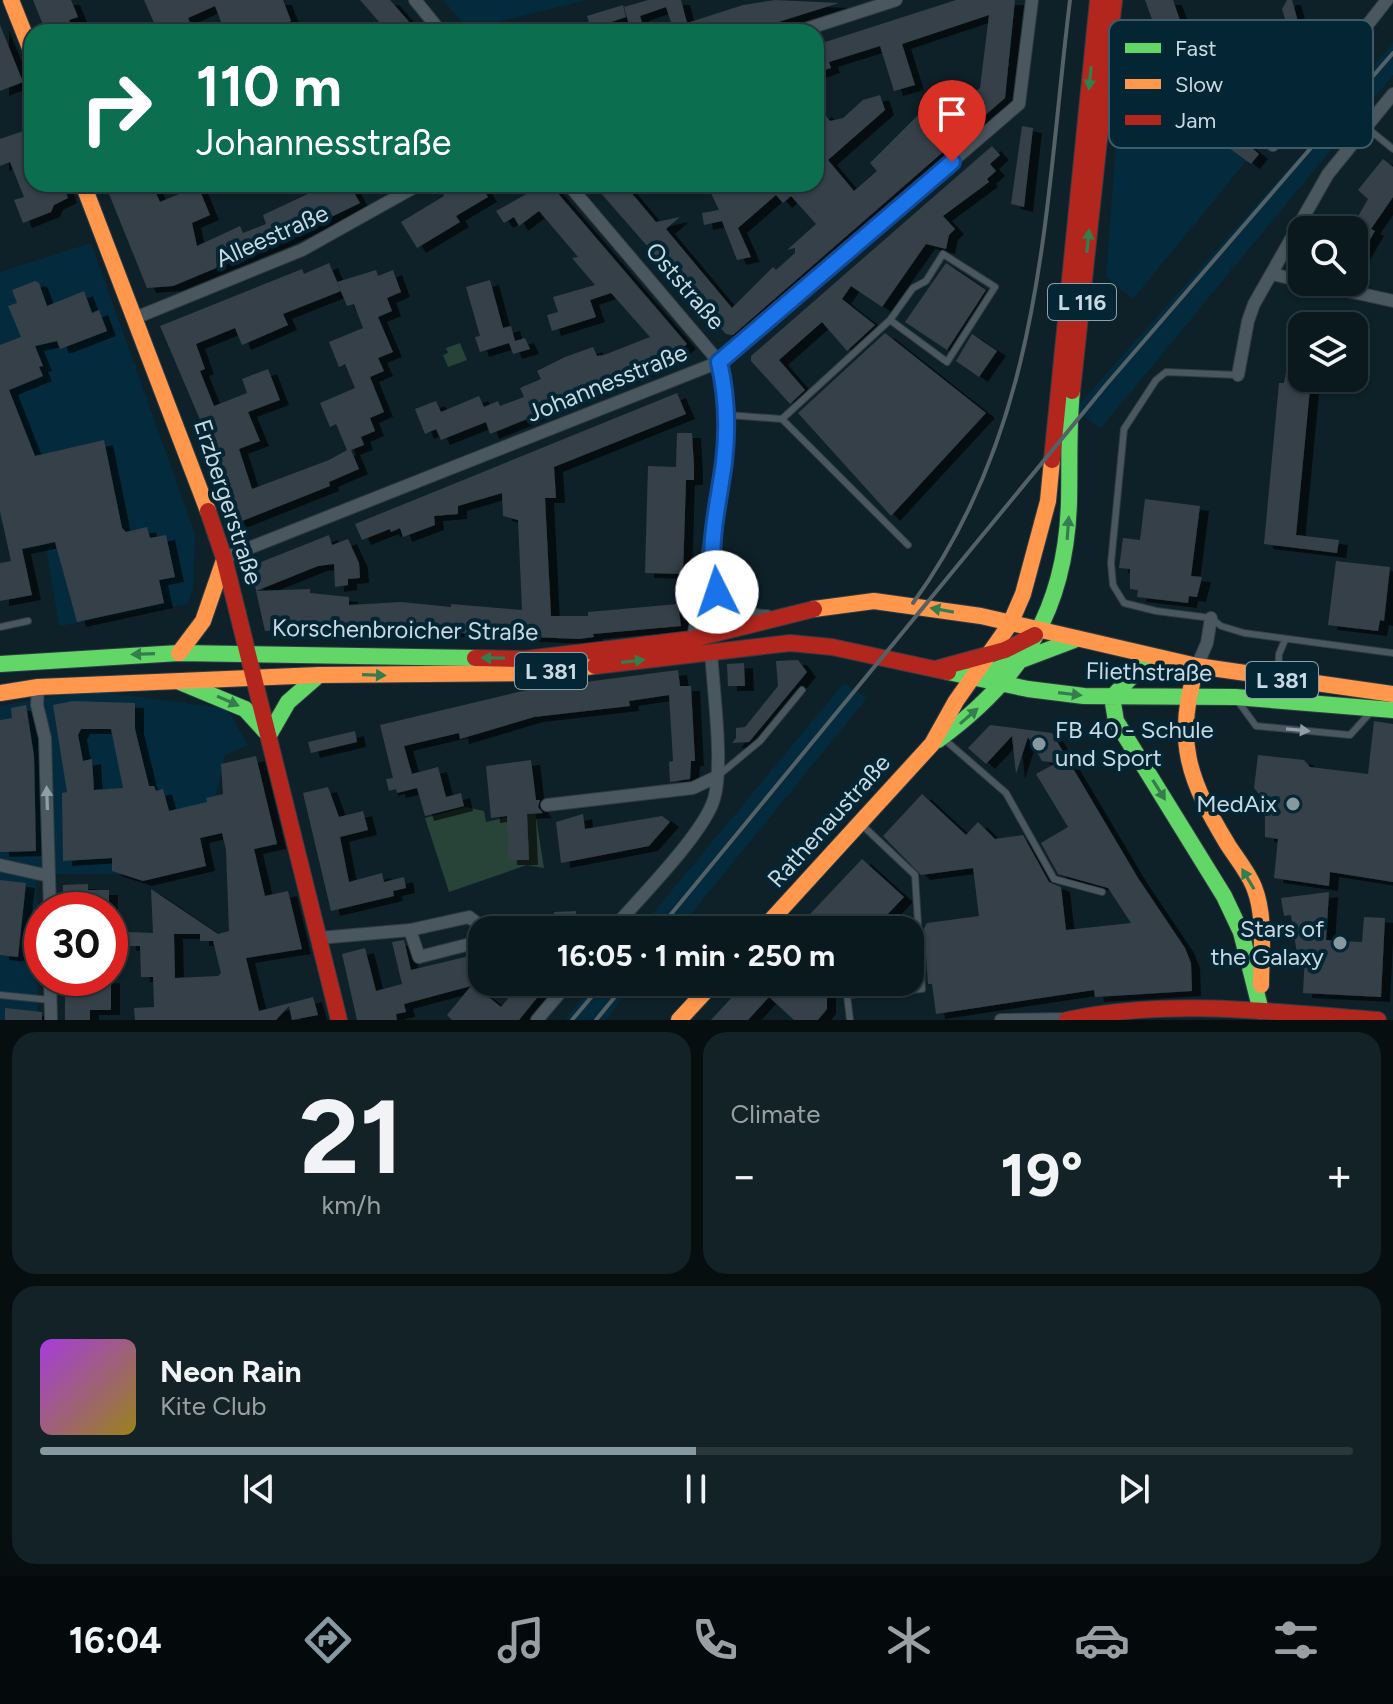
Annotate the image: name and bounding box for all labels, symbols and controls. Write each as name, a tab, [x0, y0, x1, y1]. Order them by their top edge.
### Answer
legend	[1109, 20, 1373, 148]
text: Fast	[1175, 35, 1217, 62]
text: 110 m	[196, 53, 342, 120]
icon: right	[64, 56, 168, 160]
one-way arrow	[1084, 66, 1097, 91]
text: Slow	[1175, 71, 1224, 98]
pin	[918, 80, 986, 162]
icon: arrive	[930, 92, 974, 136]
text: Jam	[1175, 107, 1216, 134]
text: Johannesstraße	[196, 121, 451, 164]
street label: Alleestraße	[211, 198, 333, 273]
map controls	[1288, 216, 1368, 392]
button: search	[1288, 216, 1368, 296]
one-way arrow	[1082, 228, 1095, 253]
street label: Oststraße	[640, 236, 731, 335]
road number: L 116	[1048, 284, 1116, 320]
button: layers	[1288, 312, 1368, 392]
street label: Johannesstraße	[522, 337, 691, 428]
street label: Erzbergerstraße	[188, 416, 269, 588]
one-way arrow	[1062, 515, 1075, 540]
position arrow	[675, 550, 759, 634]
one-way arrow	[929, 603, 954, 615]
street label: Korschenbroicher Straße	[272, 613, 538, 646]
one-way arrow	[130, 647, 155, 660]
one-way arrow	[480, 652, 505, 664]
road number: L 381	[515, 653, 587, 689]
one-way arrow	[621, 654, 646, 667]
street label: Fliethstraße	[1085, 656, 1213, 687]
road number: L 381	[1246, 662, 1318, 698]
one-way arrow	[362, 669, 387, 682]
one-way arrow	[1058, 688, 1083, 701]
one-way arrow	[216, 694, 240, 708]
one-way arrow	[958, 708, 978, 725]
place label: FB 40 - Schule und Sport	[1055, 715, 1214, 772]
one-way arrow	[1286, 724, 1311, 737]
marker: FB 40 - Schule und Sport	[1030, 735, 1048, 753]
street label: Rathenaustraße	[761, 748, 896, 893]
one-way arrow	[1152, 779, 1166, 801]
one-way arrow	[41, 785, 53, 810]
place label: MedAix	[1196, 789, 1278, 818]
marker: MedAix	[1284, 795, 1302, 813]
one-way arrow	[1242, 868, 1256, 890]
speed limit sign: 30	[24, 892, 128, 996]
place label: Stars of the Galaxy	[1210, 914, 1324, 971]
marker: Stars of the Galaxy	[1331, 934, 1349, 952]
text: 16:05 · 1 min · 250 m	[557, 937, 835, 974]
text: 21	[299, 1074, 403, 1199]
text: Climate	[731, 1098, 820, 1130]
text: 19°	[1000, 1139, 1083, 1211]
text: −	[731, 1149, 758, 1202]
text: +	[1326, 1149, 1353, 1202]
text: km/h	[322, 1189, 381, 1221]
text: Neon Rain	[160, 1353, 302, 1390]
text: Kite Club	[160, 1390, 266, 1422]
icon: previous	[237, 1467, 281, 1511]
icon: pause	[674, 1467, 718, 1511]
icon: next	[1112, 1467, 1156, 1511]
icon: directions	[300, 1612, 356, 1668]
icon: music	[493, 1612, 549, 1668]
icon: phone	[687, 1612, 743, 1668]
icon: climate	[881, 1612, 937, 1668]
icon: car	[1074, 1612, 1130, 1668]
icon: filters	[1268, 1612, 1324, 1668]
text: 16:04	[69, 1619, 162, 1662]

